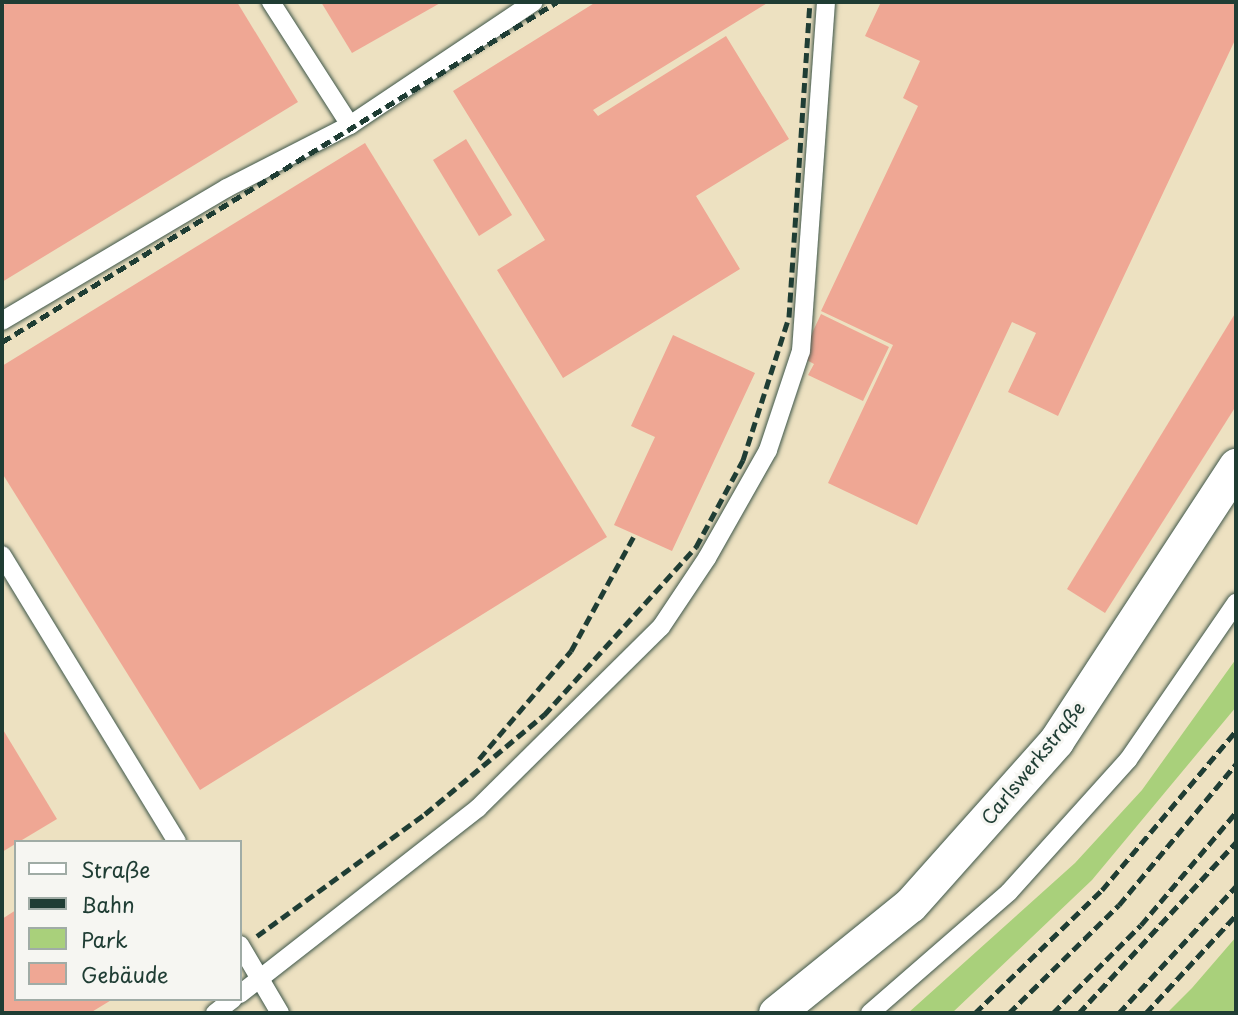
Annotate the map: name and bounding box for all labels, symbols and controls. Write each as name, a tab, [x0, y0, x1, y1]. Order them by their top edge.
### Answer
street label: Carlswerkstraße	[976, 697, 1090, 829]
legend	[14, 840, 242, 1001]
text: Straße	[81, 853, 150, 885]
text: Bahn	[81, 888, 135, 920]
text: Park	[81, 923, 128, 955]
text: Gebäude	[81, 958, 168, 990]

